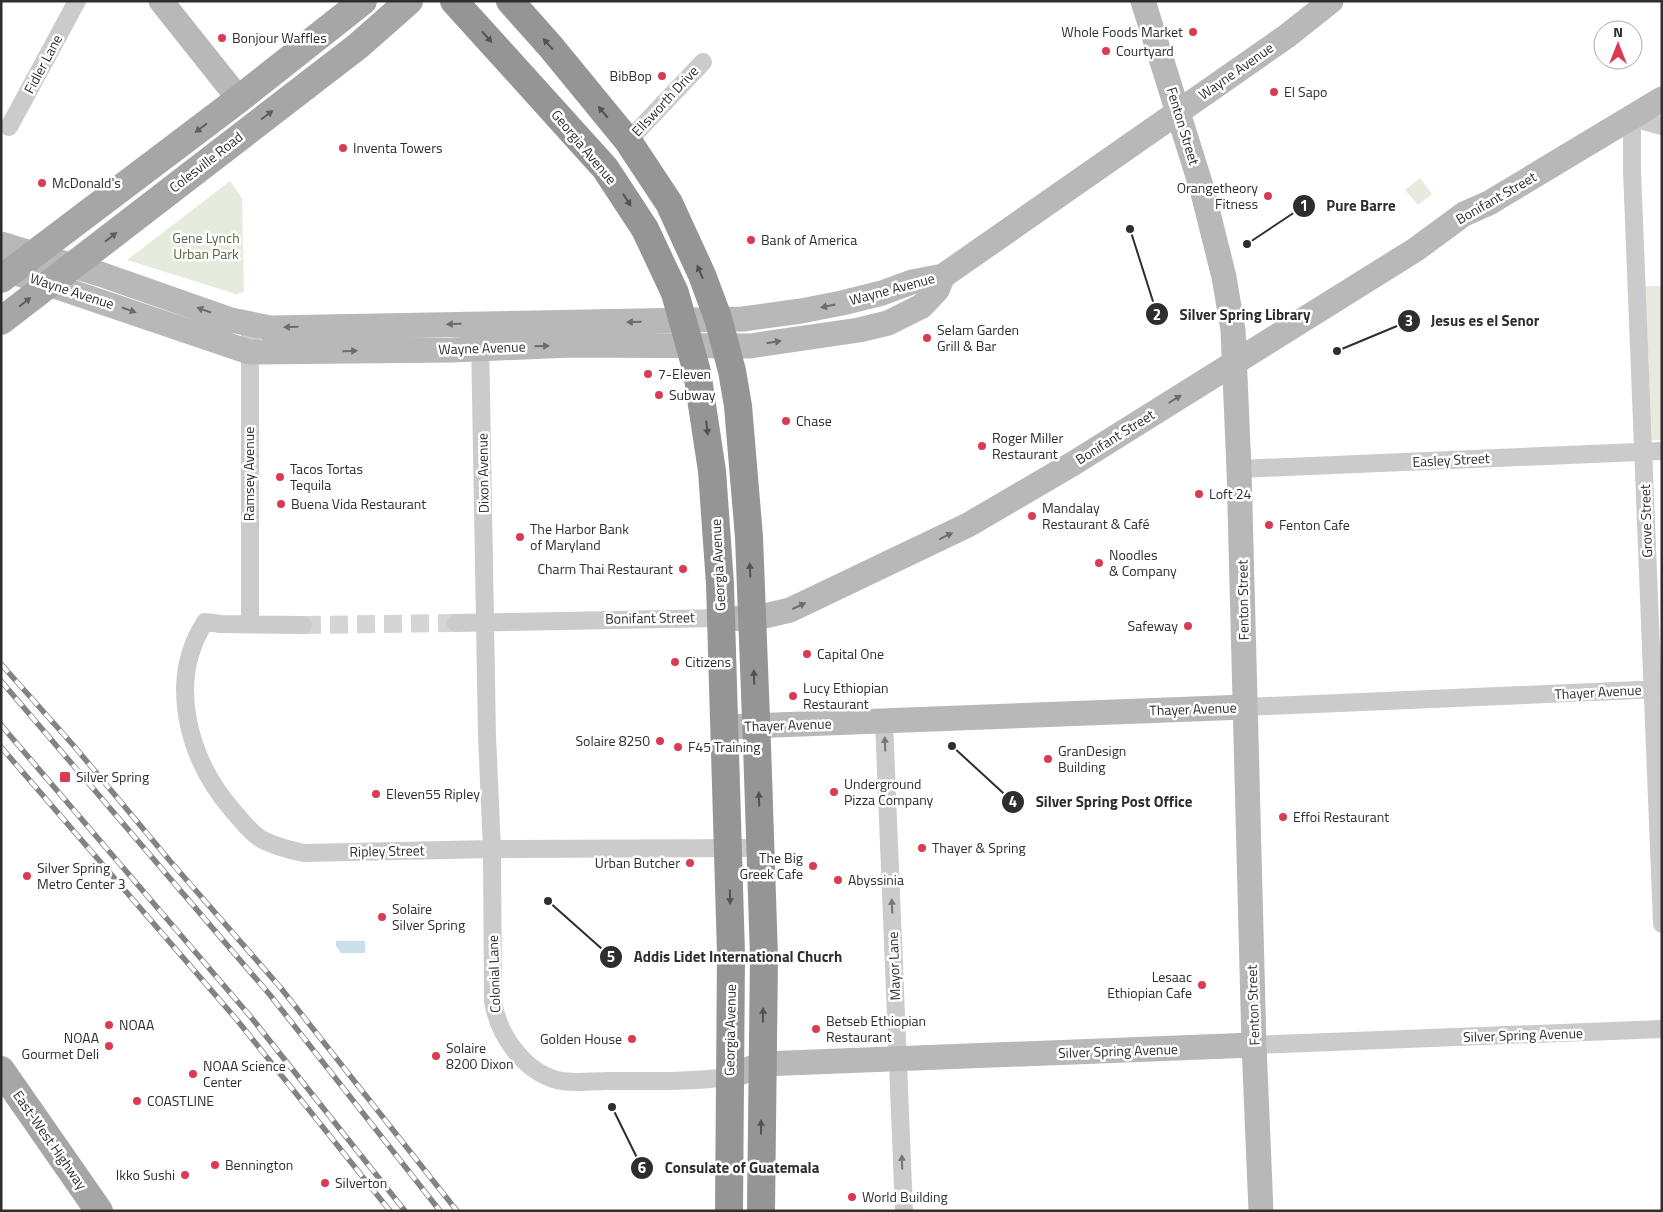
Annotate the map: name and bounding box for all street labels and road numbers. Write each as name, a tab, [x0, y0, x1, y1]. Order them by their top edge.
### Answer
street label: Fidler Lane	[18, 30, 67, 97]
street label: Wayne Avenue	[1194, 37, 1278, 104]
street label: Ellsworth Drive	[626, 61, 703, 141]
street label: Fenton Street	[1162, 84, 1205, 168]
street label: Georgia Avenue	[547, 105, 622, 189]
street label: Colesville Road	[164, 126, 247, 197]
street label: Bonifant Street	[1452, 166, 1540, 229]
street label: Wayne Avenue	[27, 267, 117, 314]
street label: Wayne Avenue	[847, 267, 937, 310]
street label: Wayne Avenue	[438, 335, 526, 360]
street label: Bonifant Street	[1071, 404, 1158, 469]
street label: Ramsey Avenue	[238, 427, 259, 521]
street label: Dixon Avenue	[471, 433, 494, 513]
street label: Easley Street	[1412, 447, 1490, 472]
street label: Grove Street	[1634, 484, 1657, 558]
street label: Georgia Avenue	[705, 519, 730, 612]
street label: Fenton Street	[1231, 559, 1254, 641]
street label: Bonifant Street	[605, 606, 695, 629]
street label: Thayer Avenue	[1554, 679, 1642, 704]
street label: Thayer Avenue	[1149, 696, 1237, 721]
street label: Thayer Avenue	[744, 712, 832, 737]
street label: Ripley Street	[349, 839, 425, 862]
street label: Mayor Lane	[882, 931, 905, 1001]
street label: Colonial Lane	[482, 935, 505, 1013]
street label: Fenton Street	[1241, 964, 1264, 1046]
street label: Georgia Avenue	[718, 984, 741, 1076]
street label: Silver Spring Avenue	[1463, 1022, 1583, 1047]
street label: Silver Spring Avenue	[1058, 1038, 1178, 1063]
street label: East-West Highway	[8, 1086, 93, 1194]

